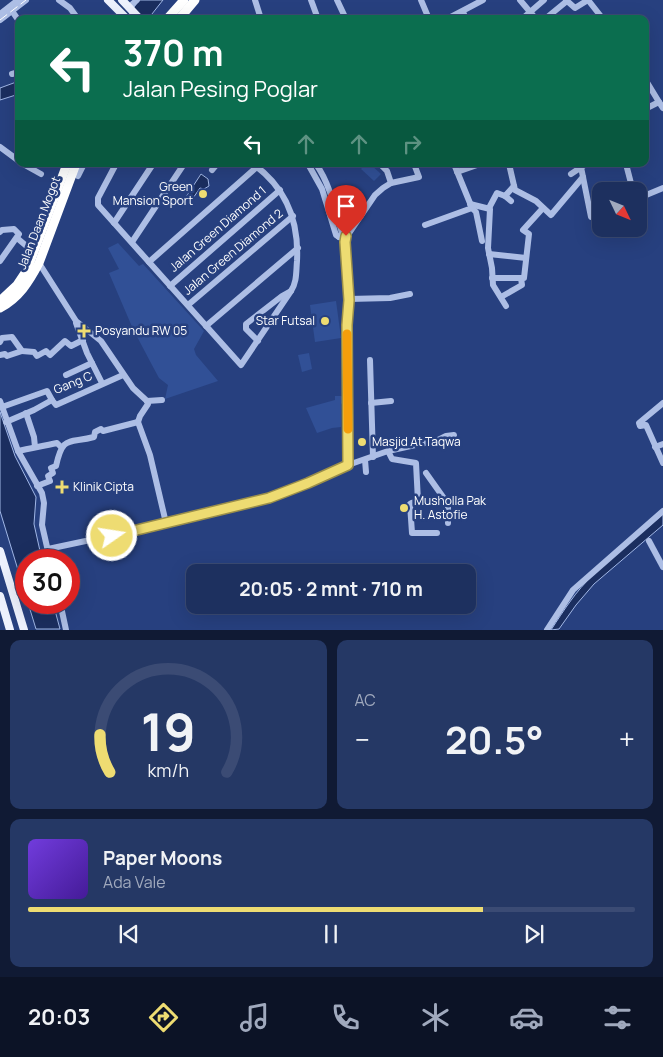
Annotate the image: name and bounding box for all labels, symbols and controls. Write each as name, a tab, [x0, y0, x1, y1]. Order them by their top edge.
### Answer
text: 370 m	[123, 29, 224, 77]
icon: left	[40, 35, 105, 100]
text: Jalan Pesing Poglar	[123, 74, 318, 104]
icon: left	[239, 130, 267, 158]
icon: ahead	[292, 130, 320, 158]
icon: ahead	[345, 130, 373, 158]
icon: right	[398, 130, 426, 158]
street label: Jalan Daan Mogot	[13, 174, 64, 272]
place label: Green Mansion Sport	[113, 178, 193, 209]
street label: Jalan Green Diamond 1	[166, 182, 270, 275]
north arrow	[592, 182, 648, 238]
map controls	[592, 182, 647, 237]
pin	[325, 185, 367, 236]
marker: Green Mansion Sport	[197, 188, 209, 200]
icon: arrive	[332, 192, 360, 220]
street label: Jalan Green Diamond 2	[179, 205, 286, 298]
place label: Star Futsal	[256, 312, 315, 329]
marker: Star Futsal	[319, 315, 331, 327]
place label: Posyandu RW 05	[95, 322, 187, 339]
marker: Posyandu RW 05	[77, 324, 91, 338]
street label: Gang C	[51, 367, 95, 398]
place label: Masjid At Taqwa	[372, 433, 461, 450]
marker: Masjid At Taqwa	[356, 436, 368, 448]
place label: Klinik Cipta	[73, 478, 134, 495]
marker: Klinik Cipta	[55, 480, 69, 494]
place label: Musholla Pak H. Astofie	[414, 492, 487, 523]
marker: Musholla Pak H. Astofie	[398, 502, 410, 514]
position arrow	[85, 509, 137, 561]
speed limit sign: 30	[15, 549, 80, 614]
text: 20:05 · 2 mnt · 710 m	[239, 576, 423, 602]
text: AC	[355, 689, 376, 711]
text: 19	[141, 696, 196, 767]
text: 20.5°	[445, 713, 544, 765]
text: −	[355, 720, 370, 758]
text: +	[619, 720, 635, 758]
text: km/h	[147, 758, 189, 782]
text: Paper Moons	[103, 845, 222, 871]
text: Ada Vale	[103, 871, 166, 893]
icon: previous	[115, 920, 143, 948]
icon: pause	[317, 920, 345, 948]
icon: next	[520, 920, 548, 948]
icon: directions	[146, 1000, 181, 1035]
icon: music	[237, 1000, 272, 1035]
icon: phone	[328, 1000, 363, 1035]
icon: climate	[418, 1000, 453, 1035]
icon: car	[509, 1000, 544, 1035]
icon: filters	[600, 1000, 635, 1035]
text: 20:03	[28, 1002, 90, 1032]

